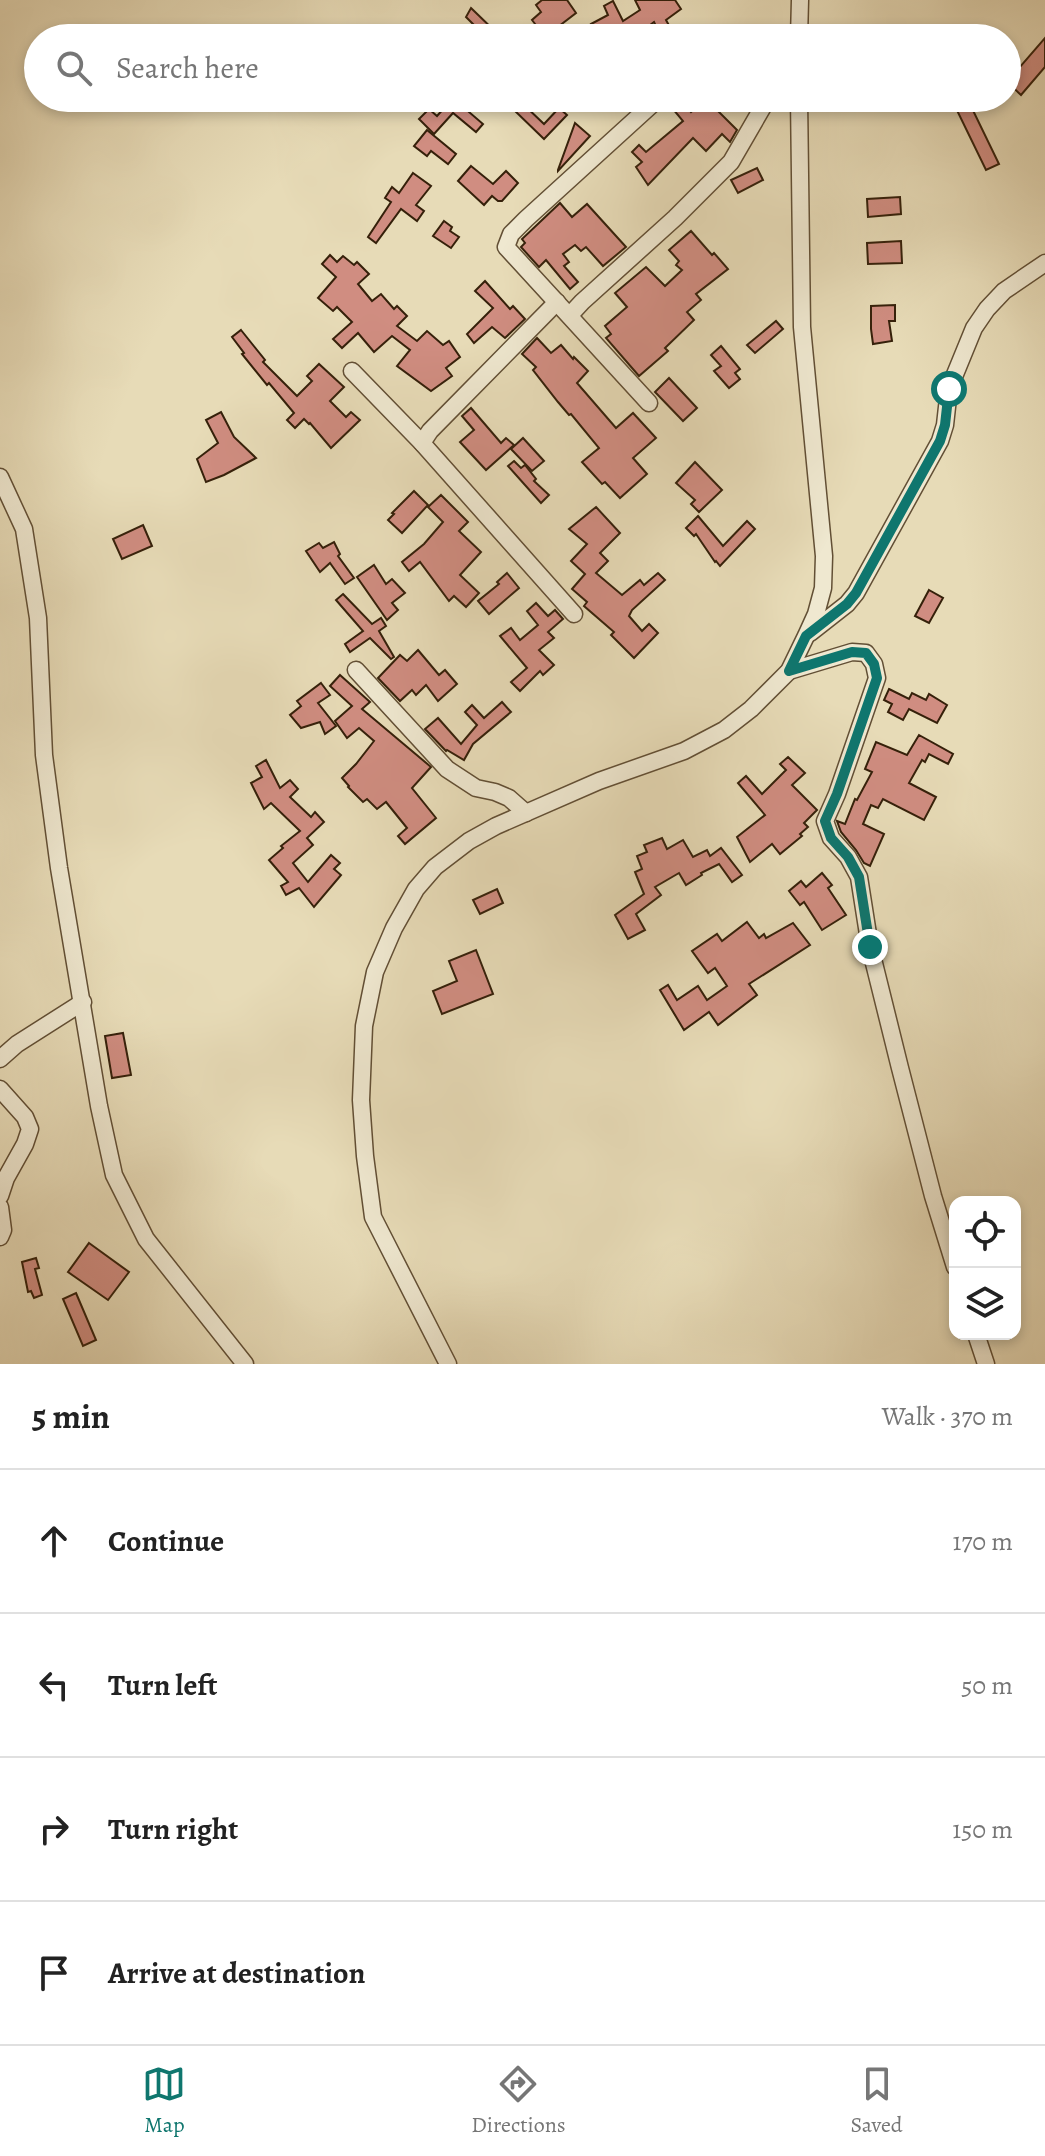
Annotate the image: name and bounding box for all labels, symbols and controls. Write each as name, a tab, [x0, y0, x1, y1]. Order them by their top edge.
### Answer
search box	[24, 24, 1021, 112]
icon: search	[52, 46, 96, 90]
text: Search here	[116, 48, 259, 88]
route start	[931, 371, 967, 407]
route end	[852, 929, 888, 965]
map controls	[949, 1196, 1021, 1340]
button: locate	[949, 1196, 1021, 1268]
button: layers	[949, 1268, 1021, 1340]
text: 5 min	[32, 1393, 110, 1440]
text: Walk · 370 m	[882, 1399, 1013, 1434]
icon: ahead	[32, 1519, 76, 1563]
text: Continue	[108, 1521, 224, 1561]
text: 170 m	[953, 1524, 1013, 1559]
icon: left	[32, 1663, 76, 1707]
text: Turn left	[108, 1665, 217, 1705]
text: 50 m	[961, 1668, 1013, 1703]
icon: right	[32, 1807, 76, 1851]
text: Turn right	[108, 1809, 238, 1849]
text: 150 m	[952, 1812, 1013, 1847]
icon: arrive	[32, 1951, 76, 1995]
text: Arrive at destination	[108, 1953, 365, 1993]
tab: Map	[142, 2062, 186, 2140]
tab: Directions	[471, 2062, 566, 2140]
tab: Saved	[850, 2062, 903, 2140]

